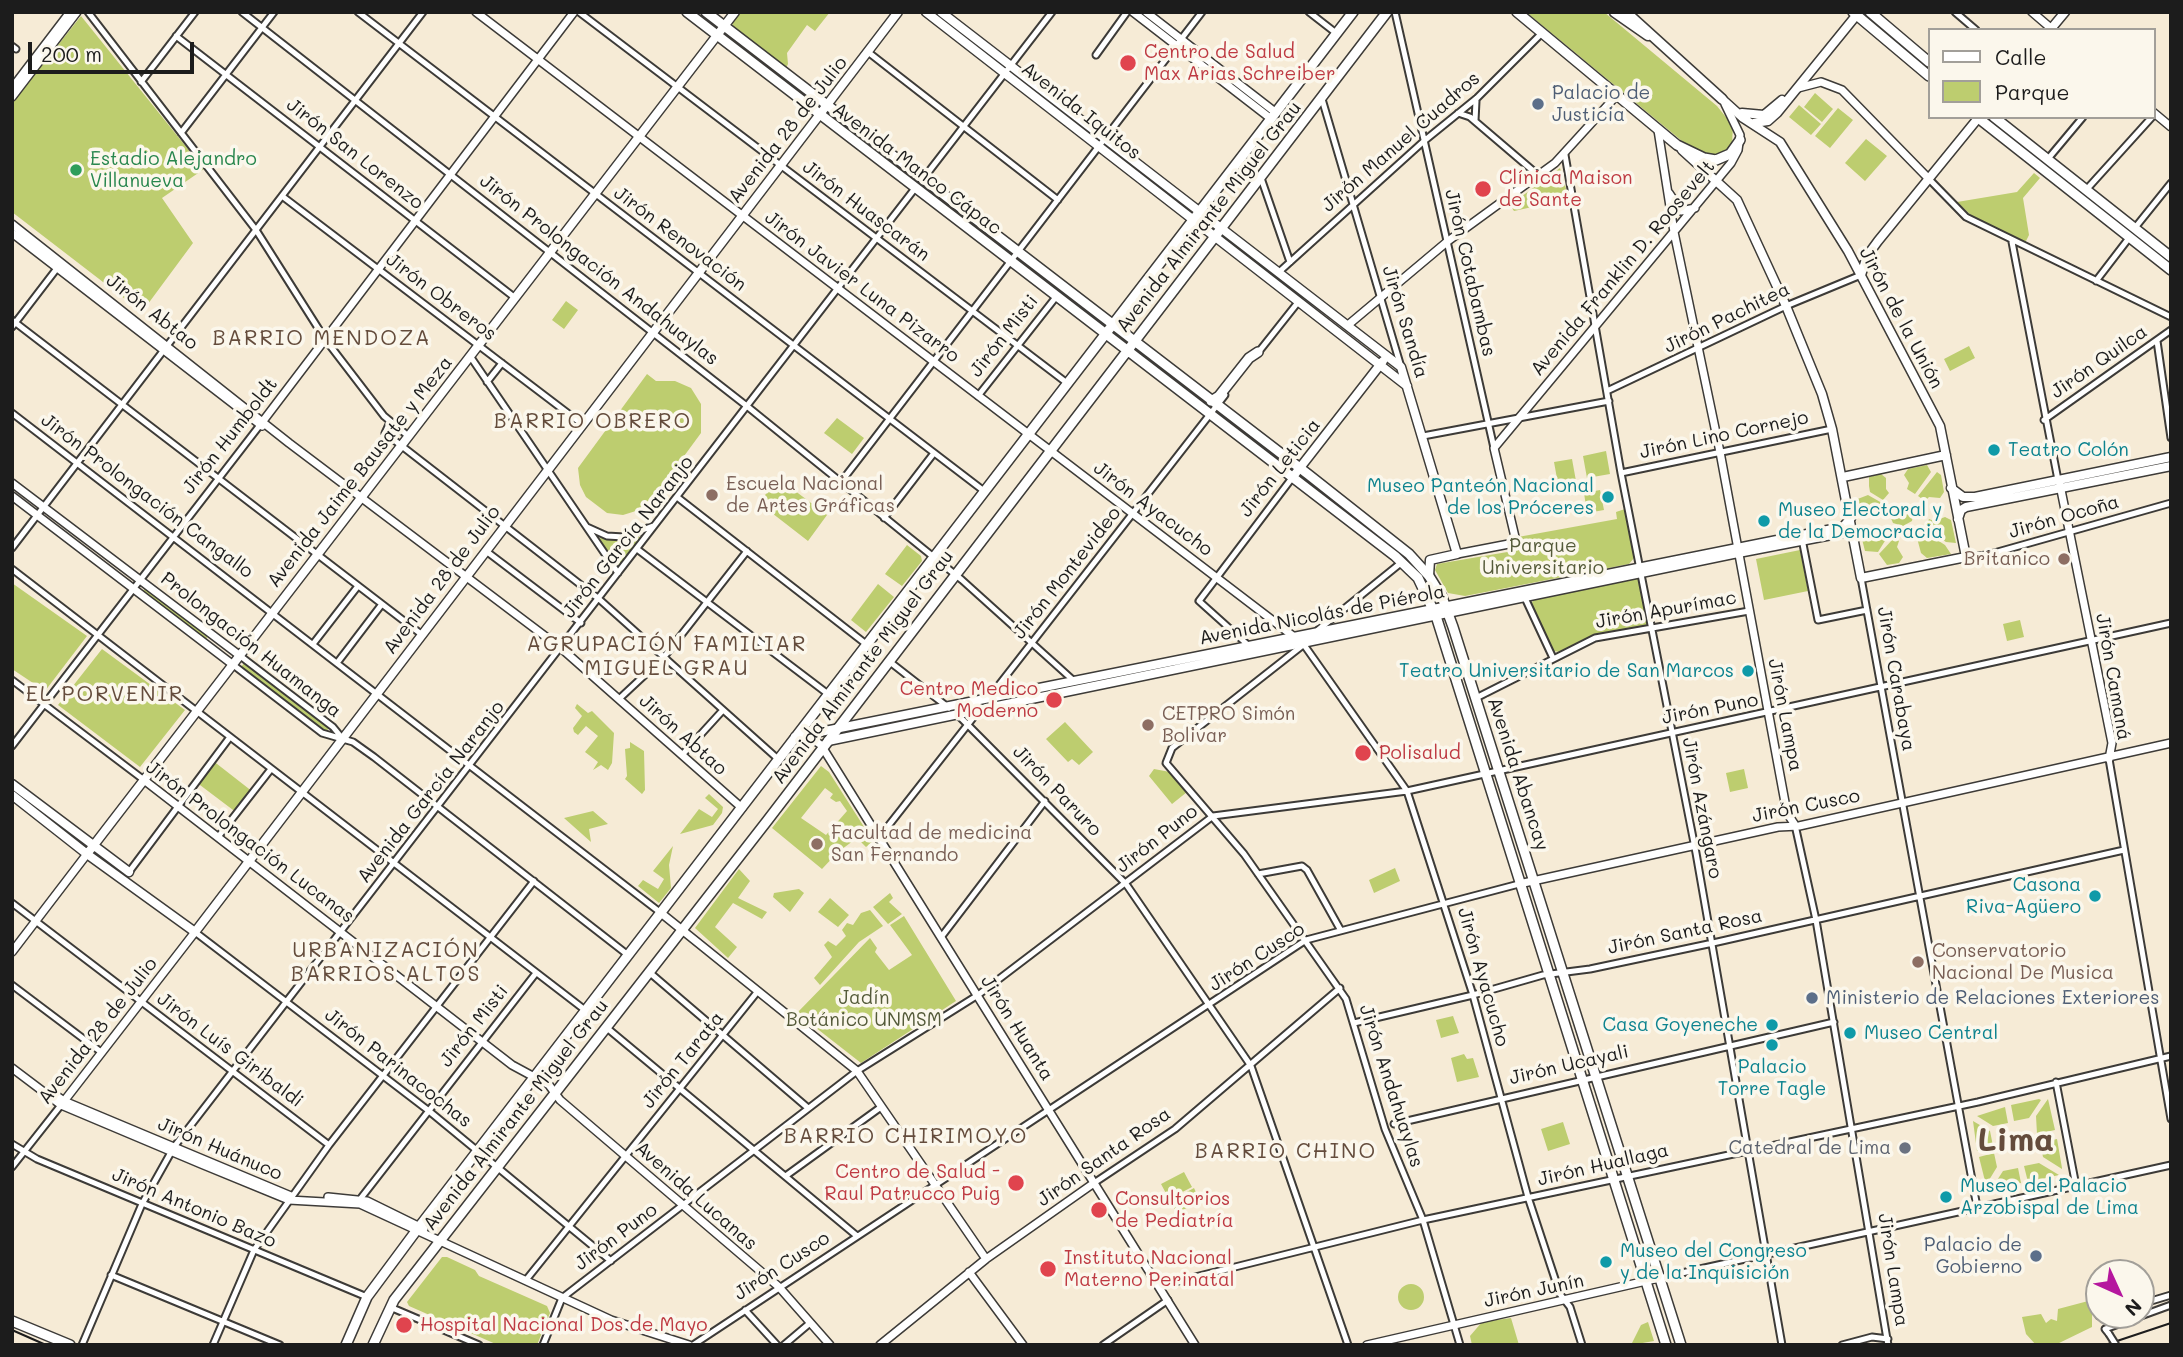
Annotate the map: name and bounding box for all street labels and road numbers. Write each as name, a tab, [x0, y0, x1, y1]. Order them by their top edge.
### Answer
street label: Avenida 28 de Julio	[724, 52, 852, 208]
street label: Avenida Iquitos	[1017, 57, 1145, 165]
street label: Jirón Manuel Cuadros	[1317, 67, 1485, 217]
street label: Jirón San Lorenzo	[282, 93, 428, 215]
street label: Avenida Almirante Miguel Grau	[1112, 97, 1306, 337]
street label: Avenida Manco Cápac	[828, 98, 1006, 240]
street label: Jirón Huascarán	[798, 156, 934, 266]
street label: Avenida Franklin D. Roosevelt	[1526, 156, 1720, 380]
street label: Jirón Prolongación Andahuaylas	[475, 170, 723, 370]
street label: Jirón Renovación	[609, 182, 751, 296]
street label: Jirón Cotabambas	[1440, 187, 1500, 359]
street label: Jirón Javier Luna Pizarro	[760, 206, 964, 368]
street label: Jirón de la Unión	[1854, 243, 1948, 393]
street label: Jirón Obreros	[381, 248, 501, 346]
street label: Jirón Sandía	[1377, 263, 1433, 381]
street label: Jirón Abtao	[101, 269, 203, 355]
street label: Jirón Pachitea	[1661, 278, 1793, 358]
street label: Jirón Misti	[965, 290, 1043, 382]
street label: Jirón Quilca	[2046, 320, 2152, 404]
street label: Avenida Jaime Bausate y Meza	[263, 352, 457, 592]
street label: Jirón Humboldt	[178, 373, 282, 499]
street label: Jirón Lino Cornejo	[1638, 406, 1810, 464]
street label: Jirón Prolongación Cangallo	[36, 409, 258, 583]
street label: Jirón Leticia	[1235, 414, 1325, 522]
street label: Jirón García Naranjo	[558, 451, 698, 623]
street label: Jirón Ayacucho	[1089, 457, 1217, 561]
street label: Jirón Ocoña	[2006, 490, 2122, 544]
street label: Avenida 28 de Julio	[379, 501, 505, 659]
street label: Jirón Montevideo	[1008, 502, 1126, 644]
street label: Avenida Almirante Miguel Grau	[767, 545, 959, 789]
street label: Prolongación Huamanga	[156, 567, 346, 723]
street label: Avenida Nicolás de Piérola	[1197, 580, 1447, 650]
street label: Jirón Apurímac	[1594, 586, 1738, 634]
street label: Jirón Carabaya	[1872, 605, 1920, 753]
street label: Jirón Camaná	[2091, 612, 2135, 742]
street label: Jirón Lampa	[1763, 657, 1807, 773]
street label: Jirón Puno	[1660, 689, 1760, 729]
street label: Jirón Abtao	[634, 690, 732, 780]
street label: Avenida Abancay	[1482, 694, 1554, 854]
street label: Avenida García Naranjo	[353, 696, 509, 888]
street label: Jirón Azángaro	[1677, 735, 1727, 881]
street label: Jirón Paruro	[1008, 741, 1106, 841]
street label: Jirón Prolongación Lucanas	[141, 756, 359, 928]
street label: Jirón Cusco	[1750, 784, 1862, 828]
street label: Jirón Puno	[1112, 800, 1202, 878]
street label: Jirón Santa Rosa	[1606, 904, 1764, 960]
street label: Jirón Ayacucho	[1452, 905, 1514, 1049]
street label: Jirón Cusco	[1205, 918, 1309, 996]
street label: Avenida 28 de Julio	[34, 953, 162, 1109]
street label: Jirón Huanta	[975, 971, 1059, 1085]
street label: Jirón Misti	[435, 980, 513, 1072]
street label: Jirón Luís Giribaldi	[152, 988, 308, 1112]
street label: Avenida Almirante Miguel Grau	[419, 995, 613, 1235]
street label: Jirón Andahuaylas	[1354, 1002, 1428, 1170]
street label: Jirón Parinacochas	[320, 1004, 476, 1132]
street label: Jirón Tarata	[637, 1007, 729, 1113]
street label: Jirón Ucayali	[1507, 1040, 1631, 1090]
street label: Jirón Santa Rosa	[1033, 1102, 1175, 1212]
street label: Jirón Huánuco	[154, 1113, 286, 1185]
street label: Avenida Lucanas	[630, 1137, 762, 1255]
street label: Jirón Huallaga	[1535, 1139, 1671, 1191]
street label: Jirón Antonio Bazo	[108, 1163, 280, 1253]
street label: Jirón Puno	[570, 1199, 662, 1275]
street label: Jirón Lampa	[1873, 1212, 1913, 1328]
street label: Jirón Cusco	[730, 1227, 834, 1305]
street label: Jirón Junín	[1482, 1269, 1586, 1313]

